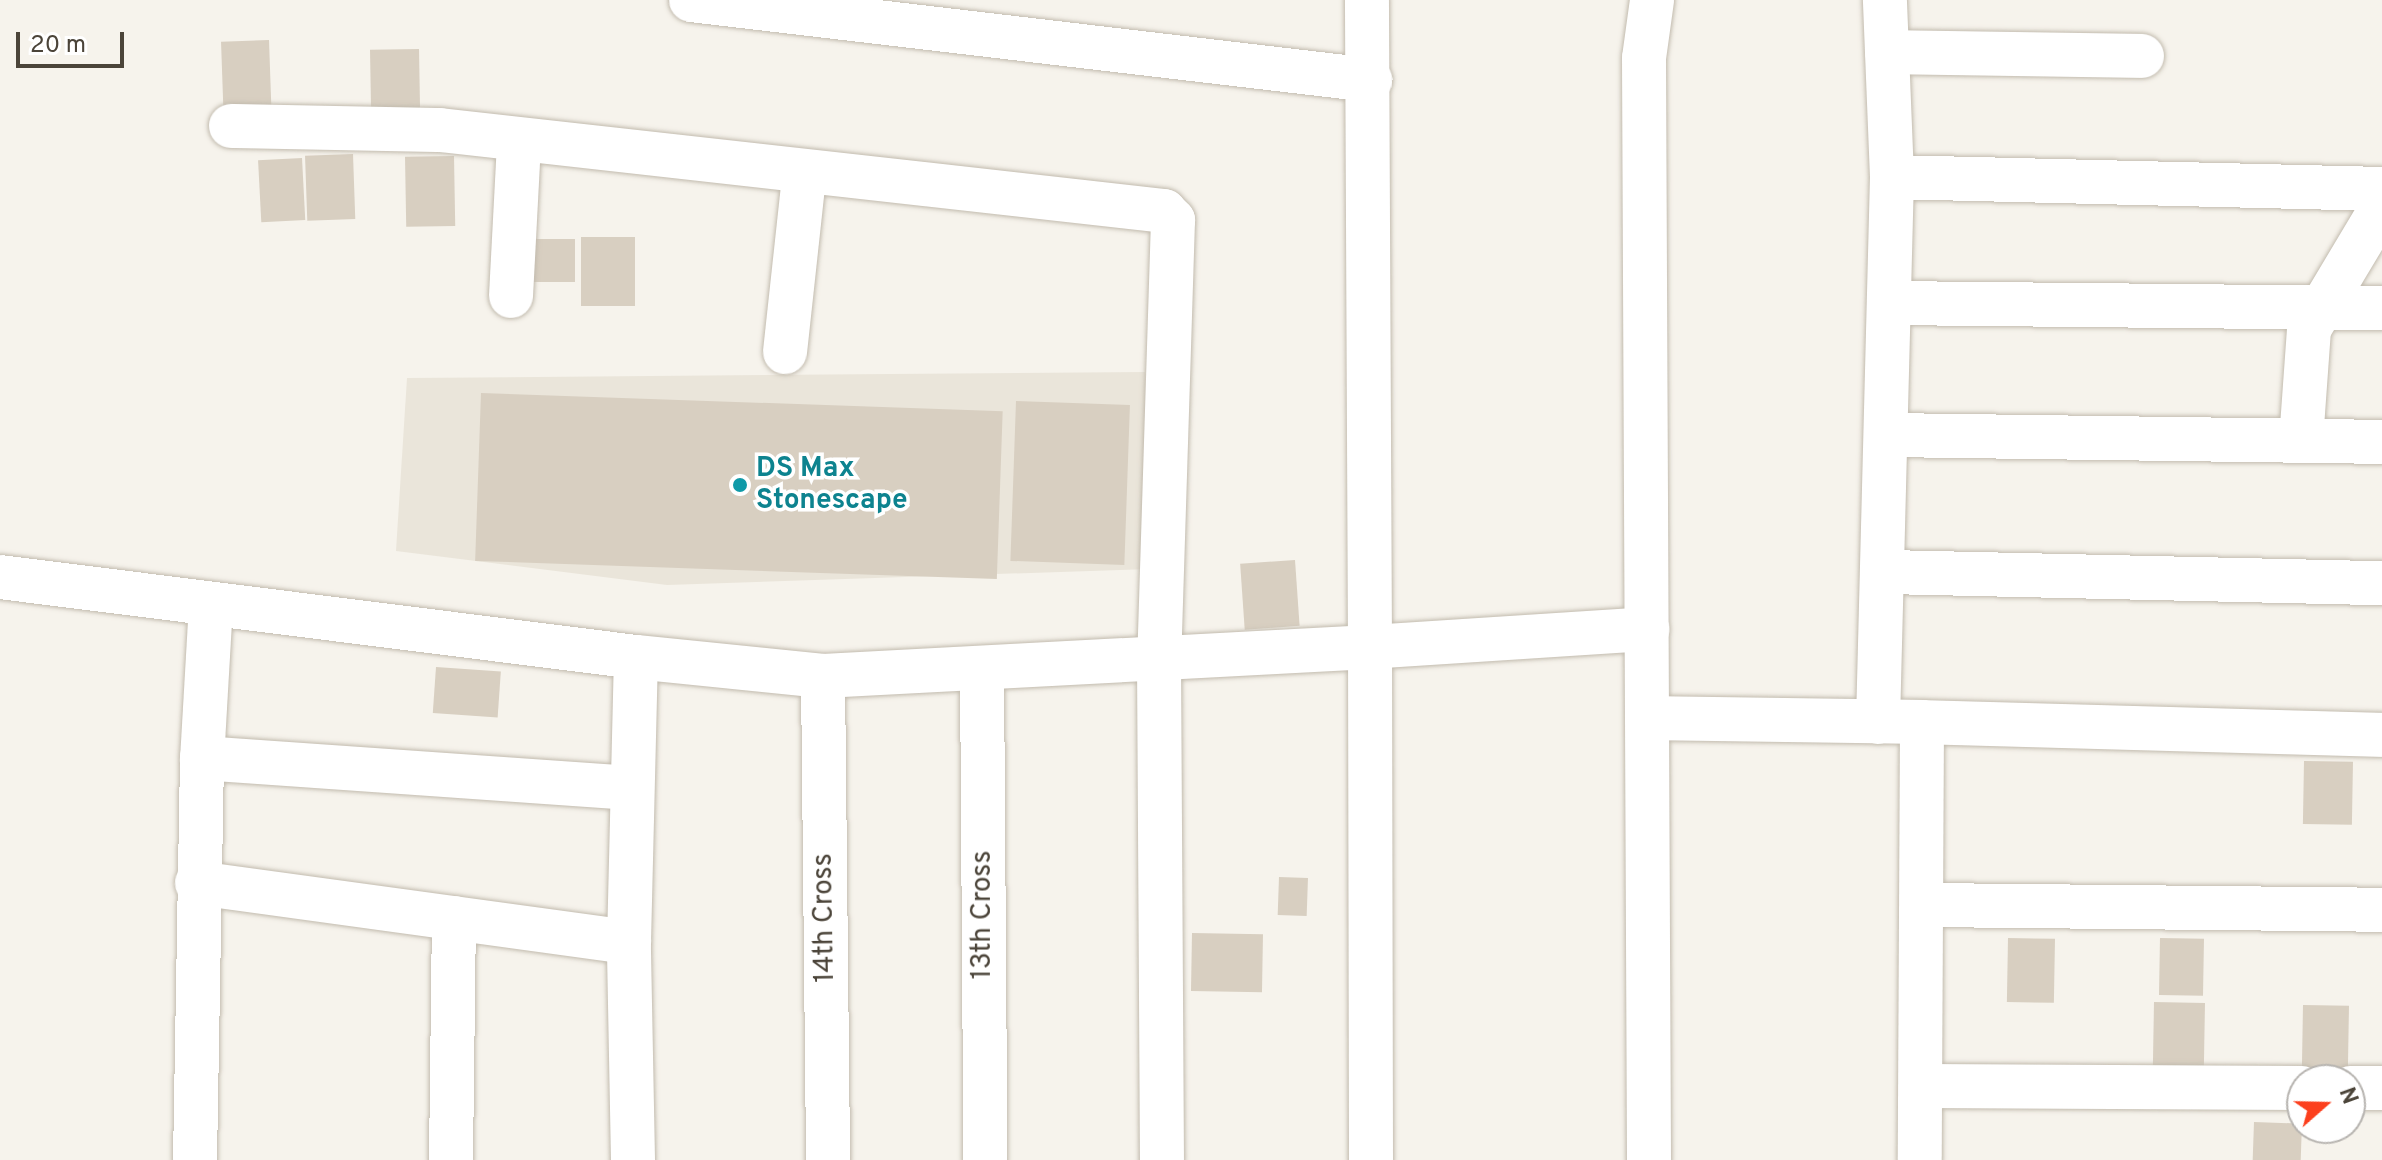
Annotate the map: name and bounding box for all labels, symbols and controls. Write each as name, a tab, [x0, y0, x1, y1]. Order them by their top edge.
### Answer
scale bar	[20, 16, 128, 66]
text: 20 m	[30, 31, 86, 61]
place label: DS Max Stonescape	[756, 452, 908, 518]
marker: DS Max Stonescape	[731, 476, 749, 494]
street label: 13th Cross	[966, 850, 1000, 980]
street label: 14th Cross	[807, 853, 843, 983]
north arrow	[2286, 1064, 2366, 1144]
text: N	[2332, 1084, 2363, 1108]

